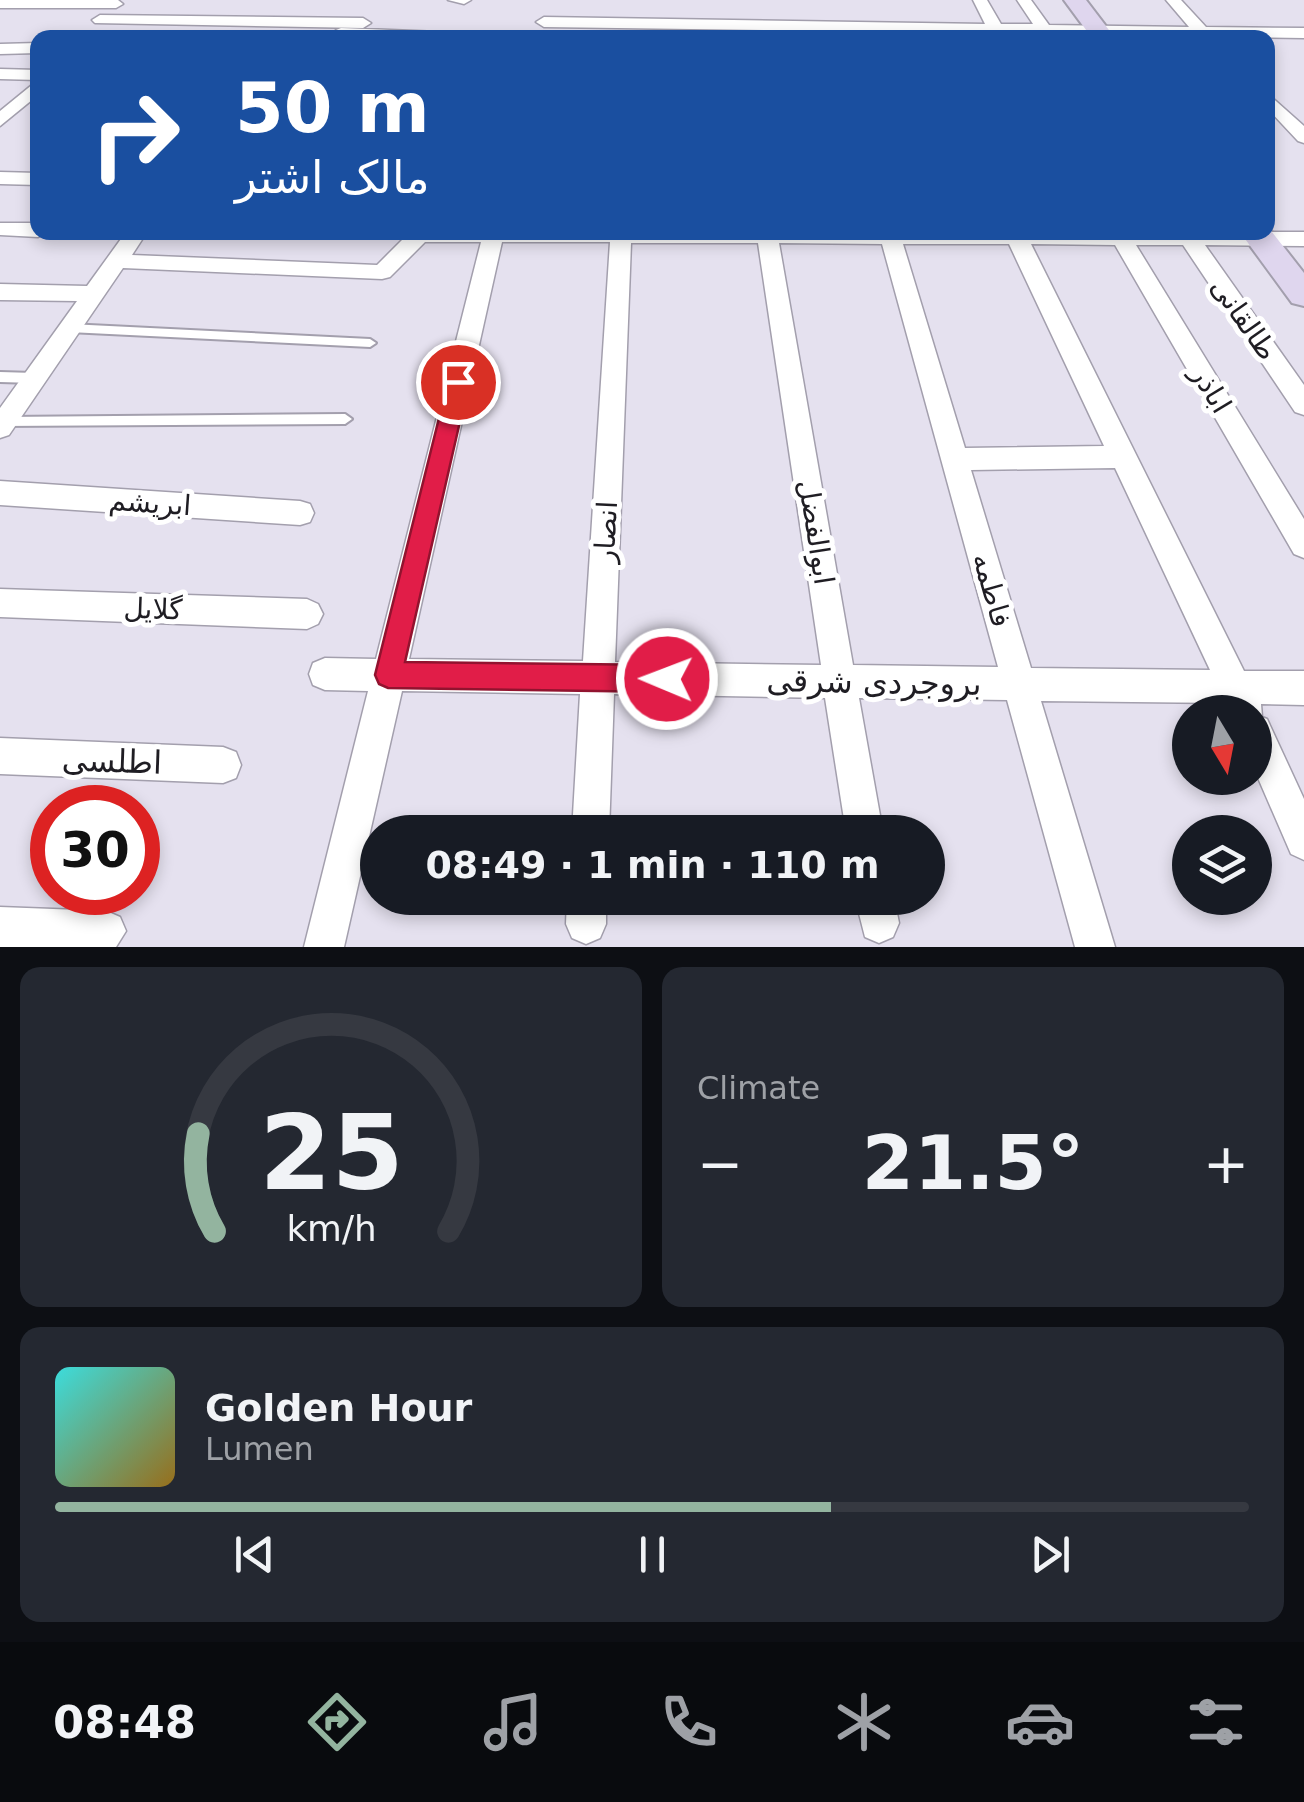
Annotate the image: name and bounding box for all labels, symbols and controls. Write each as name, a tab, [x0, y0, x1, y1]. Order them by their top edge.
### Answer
text: 50 m	[235, 67, 430, 149]
icon: right	[70, 70, 200, 200]
text: مالک اشتر	[235, 151, 430, 204]
street label: طالقانی	[1204, 271, 1284, 367]
pin	[416, 340, 501, 425]
icon: arrive	[431, 355, 486, 410]
street label: اباذر	[1183, 357, 1238, 419]
street label: ابوالفضل	[791, 477, 841, 587]
street label: ابریشم	[108, 484, 192, 522]
street label: انصار	[588, 500, 624, 566]
street label: فاطمه	[966, 549, 1018, 631]
street label: گلایل	[123, 591, 184, 627]
position arrow	[615, 627, 719, 731]
street label: بروجردی شرقی	[766, 661, 982, 703]
north arrow	[1172, 695, 1272, 795]
map controls	[1172, 695, 1272, 915]
street label: اطلسی	[61, 740, 163, 782]
speed limit sign: 30	[30, 785, 160, 915]
button: layers	[1172, 815, 1272, 915]
text: 08:49 · 1 min · 110 m	[425, 843, 880, 887]
text: Climate	[697, 1069, 820, 1107]
text: 25	[259, 1092, 403, 1214]
text: 21.5°	[862, 1119, 1084, 1207]
text: −	[697, 1132, 743, 1196]
text: +	[1203, 1132, 1249, 1196]
text: km/h	[286, 1208, 376, 1249]
text: Golden Hour	[205, 1386, 472, 1430]
text: Lumen	[205, 1430, 314, 1468]
icon: previous	[227, 1527, 282, 1582]
icon: pause	[625, 1527, 680, 1582]
icon: next	[1023, 1527, 1078, 1582]
icon: directions	[302, 1687, 372, 1757]
icon: music	[478, 1687, 548, 1757]
icon: phone	[654, 1687, 724, 1757]
icon: climate	[829, 1687, 899, 1757]
icon: car	[1005, 1687, 1075, 1757]
icon: filters	[1181, 1687, 1251, 1757]
text: 08:48	[53, 1696, 196, 1749]

